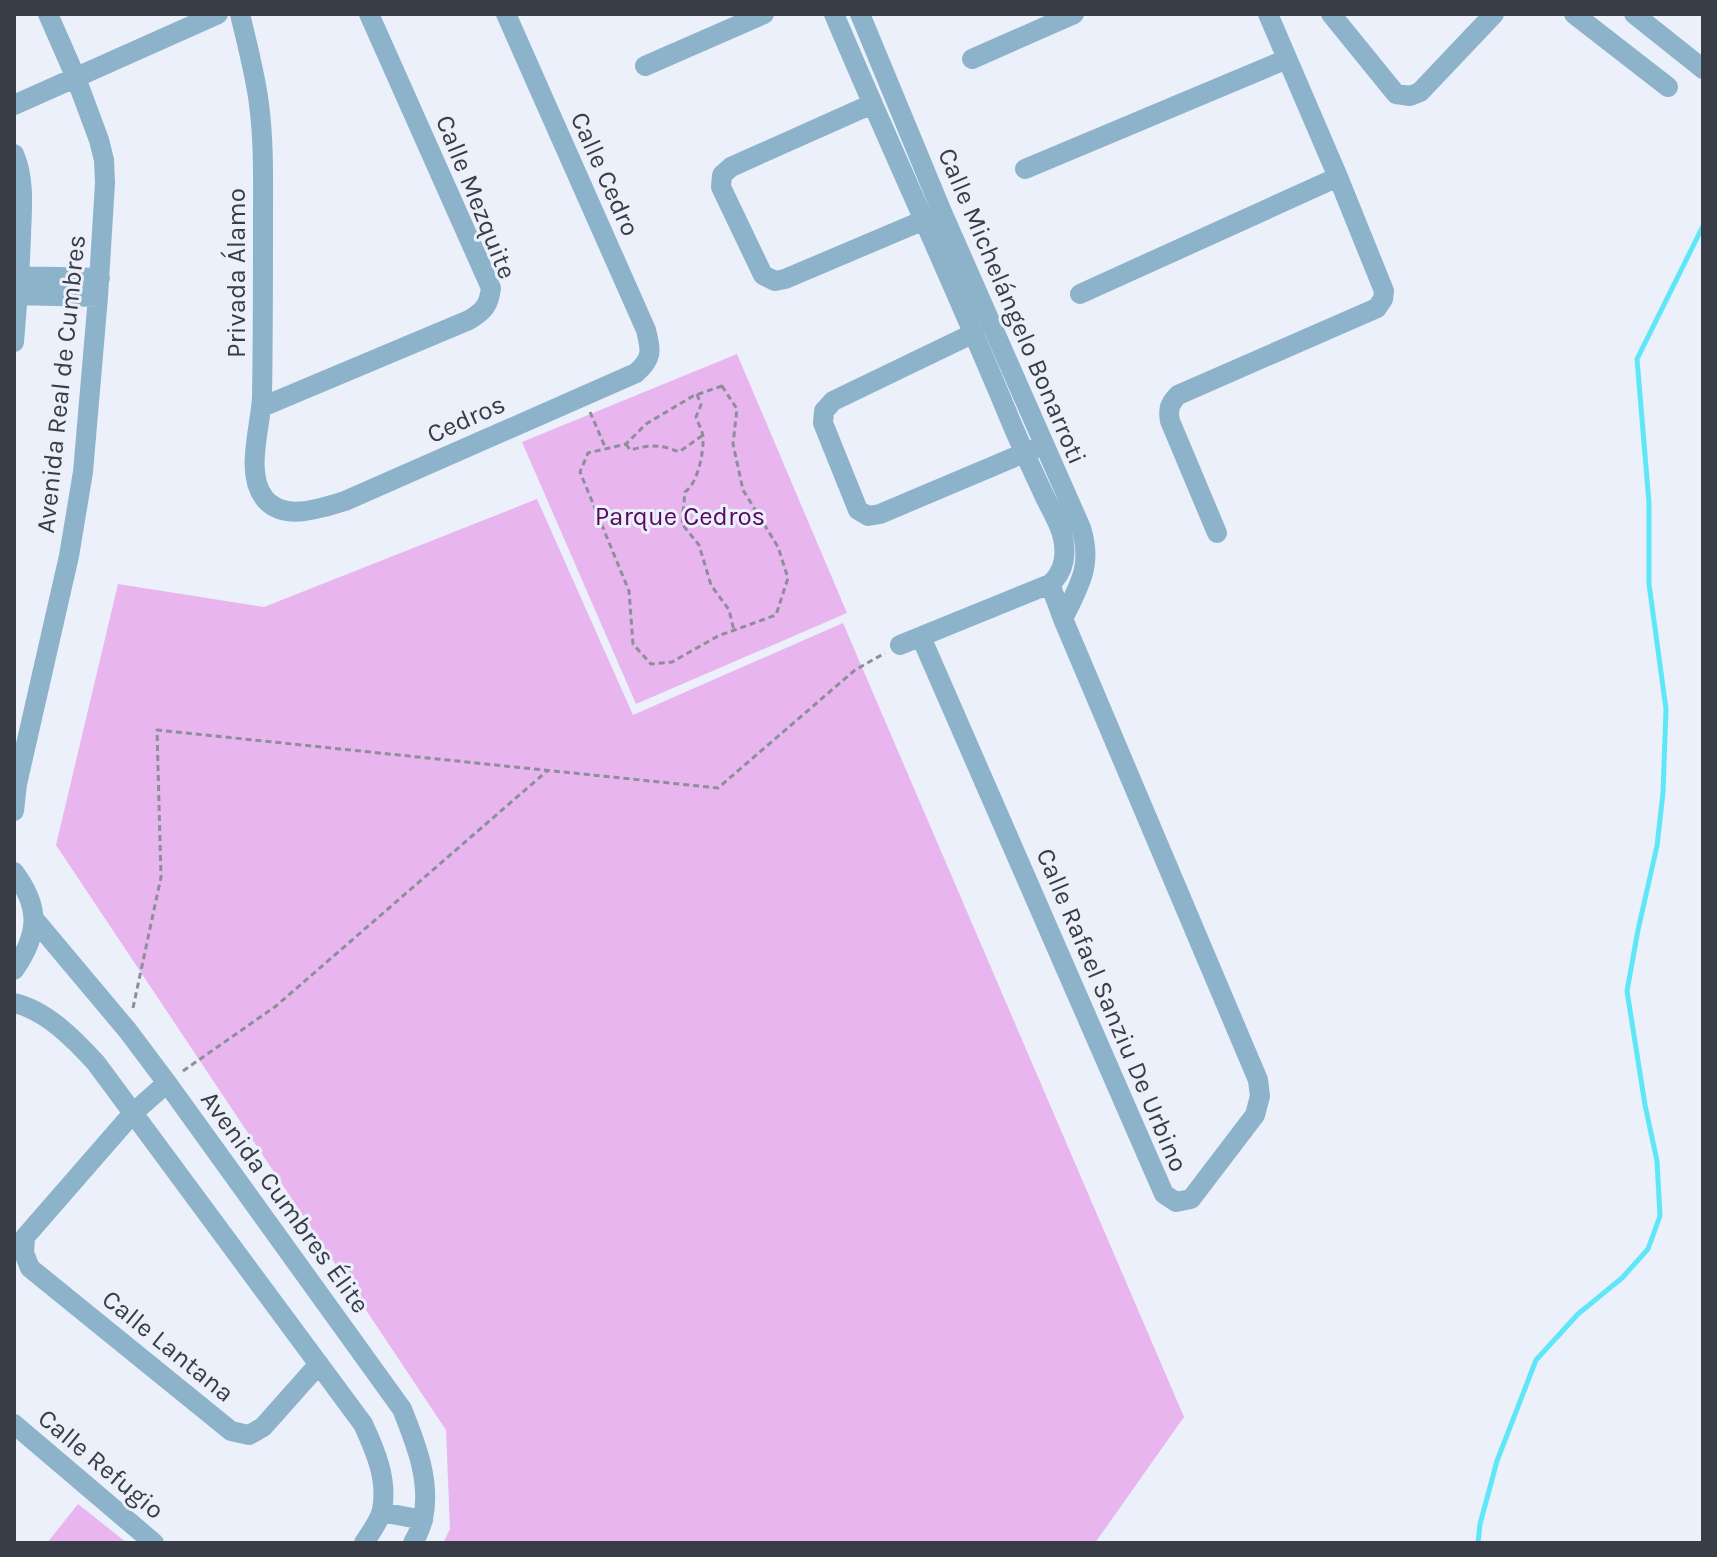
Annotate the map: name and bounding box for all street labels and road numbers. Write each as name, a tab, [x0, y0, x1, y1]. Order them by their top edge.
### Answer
street label: Calle Cedro	[564, 107, 646, 241]
street label: Calle Mezquite	[429, 111, 523, 283]
street label: Calle Michelángelo Bonarroti	[931, 143, 1093, 469]
street label: Privada Álamo	[220, 188, 252, 358]
street label: Avenida Real de Cumbres	[30, 233, 92, 535]
street label: Cedros	[422, 388, 510, 450]
street label: Calle Rafael Sanziu De Urbino	[1030, 844, 1194, 1176]
street label: Avenida Cumbres Élite	[194, 1084, 377, 1319]
street label: Calle Lantana	[96, 1283, 240, 1409]
street label: Calle Refugio	[32, 1402, 170, 1526]

